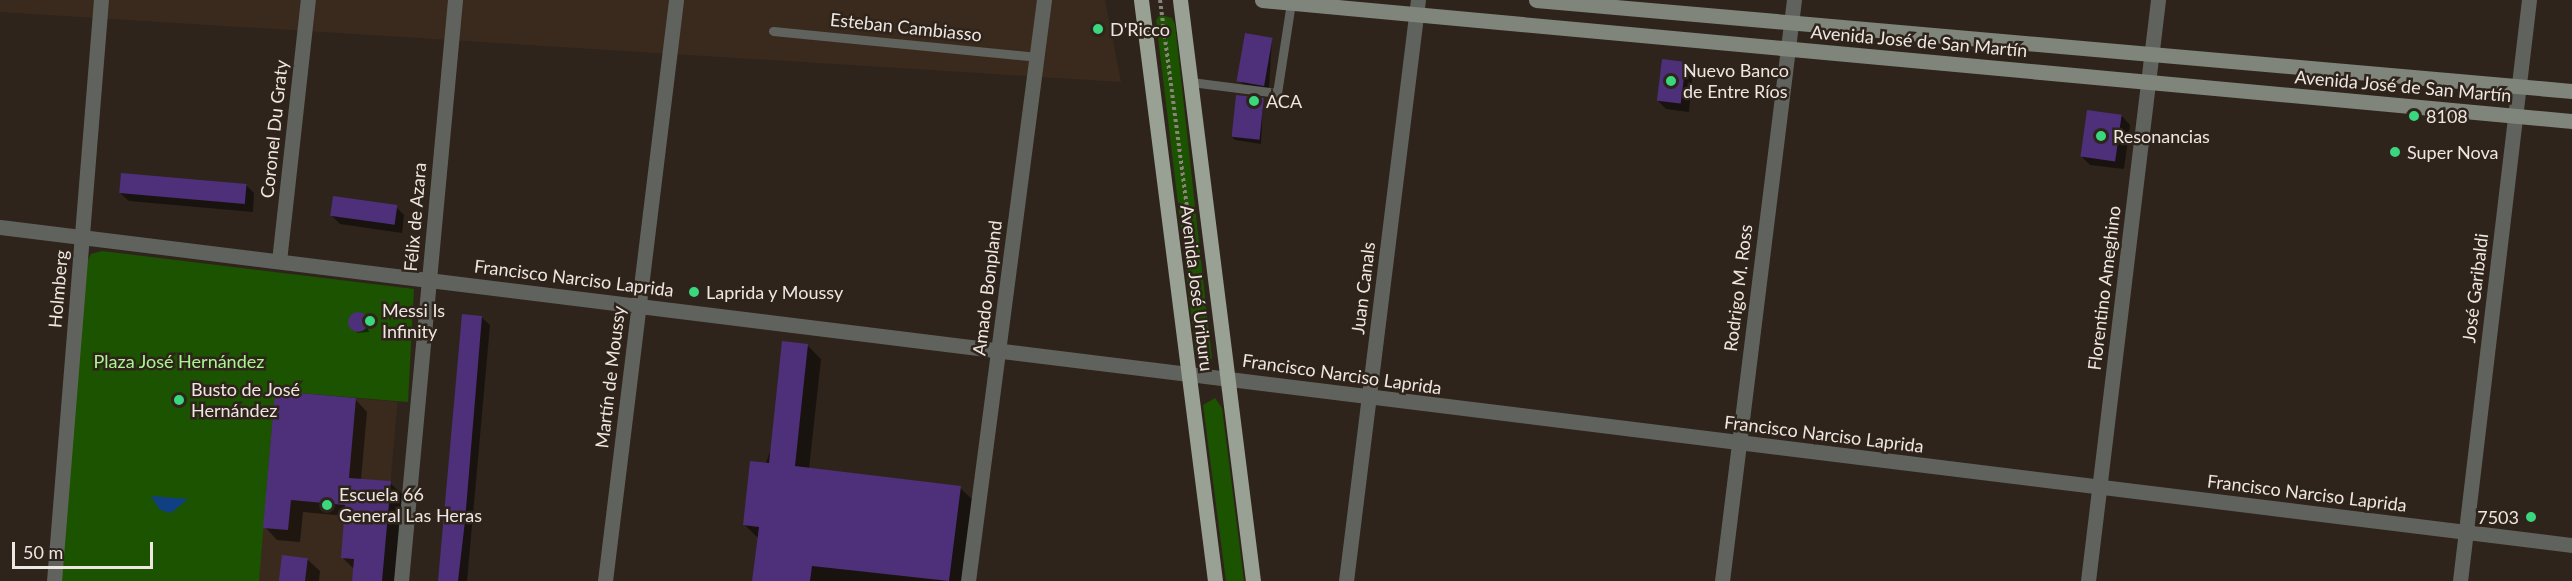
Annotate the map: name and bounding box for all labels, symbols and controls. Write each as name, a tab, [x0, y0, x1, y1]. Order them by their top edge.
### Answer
street label: Esteban Cambiasso	[829, 8, 983, 46]
place label: D'Ricco	[1110, 18, 1170, 40]
street label: Avenida José de San Martín	[1810, 21, 2028, 61]
marker: D'Ricco	[1091, 22, 1105, 36]
street label: Coronel Du Graty	[256, 59, 292, 199]
place label: Nuevo Banco de Entre Ríos	[1683, 60, 1789, 103]
street label: Avenida José de San Martín	[2294, 66, 2512, 106]
marker: Nuevo Banco de Entre Ríos	[1664, 74, 1678, 88]
place label: ACA	[1266, 90, 1302, 112]
marker: ACA	[1247, 94, 1261, 108]
place label: 8108	[2426, 105, 2468, 127]
marker: 8108	[2407, 109, 2421, 123]
place label: Resonancias	[2113, 125, 2210, 147]
marker: Resonancias	[2094, 129, 2108, 143]
place label: Super Nova	[2407, 141, 2499, 163]
marker: Super Nova	[2388, 145, 2402, 159]
street label: Félix de Azara	[399, 161, 431, 273]
street label: Avenida José Uriburu	[1176, 203, 1218, 373]
street label: Florentino Ameghino	[2083, 204, 2125, 372]
street label: Amado Bonpland	[968, 219, 1006, 357]
street label: Rodrigo M. Ross	[1719, 223, 1757, 353]
street label: José Garibaldi	[2458, 232, 2492, 344]
street label: Juan Canals	[1347, 241, 1379, 335]
street label: Holmberg	[44, 249, 72, 329]
street label: Francisco Narciso Laprida	[473, 255, 675, 301]
place label: Laprida y Moussy	[706, 281, 844, 303]
marker: Laprida y Moussy	[687, 285, 701, 299]
place label: Messi Is Infinity	[382, 300, 445, 342]
street label: Martín de Moussy	[591, 305, 629, 449]
marker: Messi Is Infinity	[363, 314, 377, 328]
street label: Francisco Narciso Laprida	[1241, 349, 1443, 399]
park label: Plaza José Hernández	[93, 350, 265, 372]
place label: Busto de José Hernández	[191, 379, 300, 422]
marker: Busto de José Hernández	[172, 393, 186, 407]
street label: Francisco Narciso Laprida	[1723, 411, 1925, 457]
street label: Francisco Narciso Laprida	[2206, 470, 2408, 516]
place label: Escuela 66 General Las Heras	[339, 484, 482, 526]
marker: Escuela 66 General Las Heras	[320, 498, 334, 512]
place label: 7503	[2477, 506, 2519, 528]
marker: 7503	[2524, 510, 2538, 524]
scale bar	[15, 530, 156, 568]
text: 50 m	[23, 541, 63, 563]

